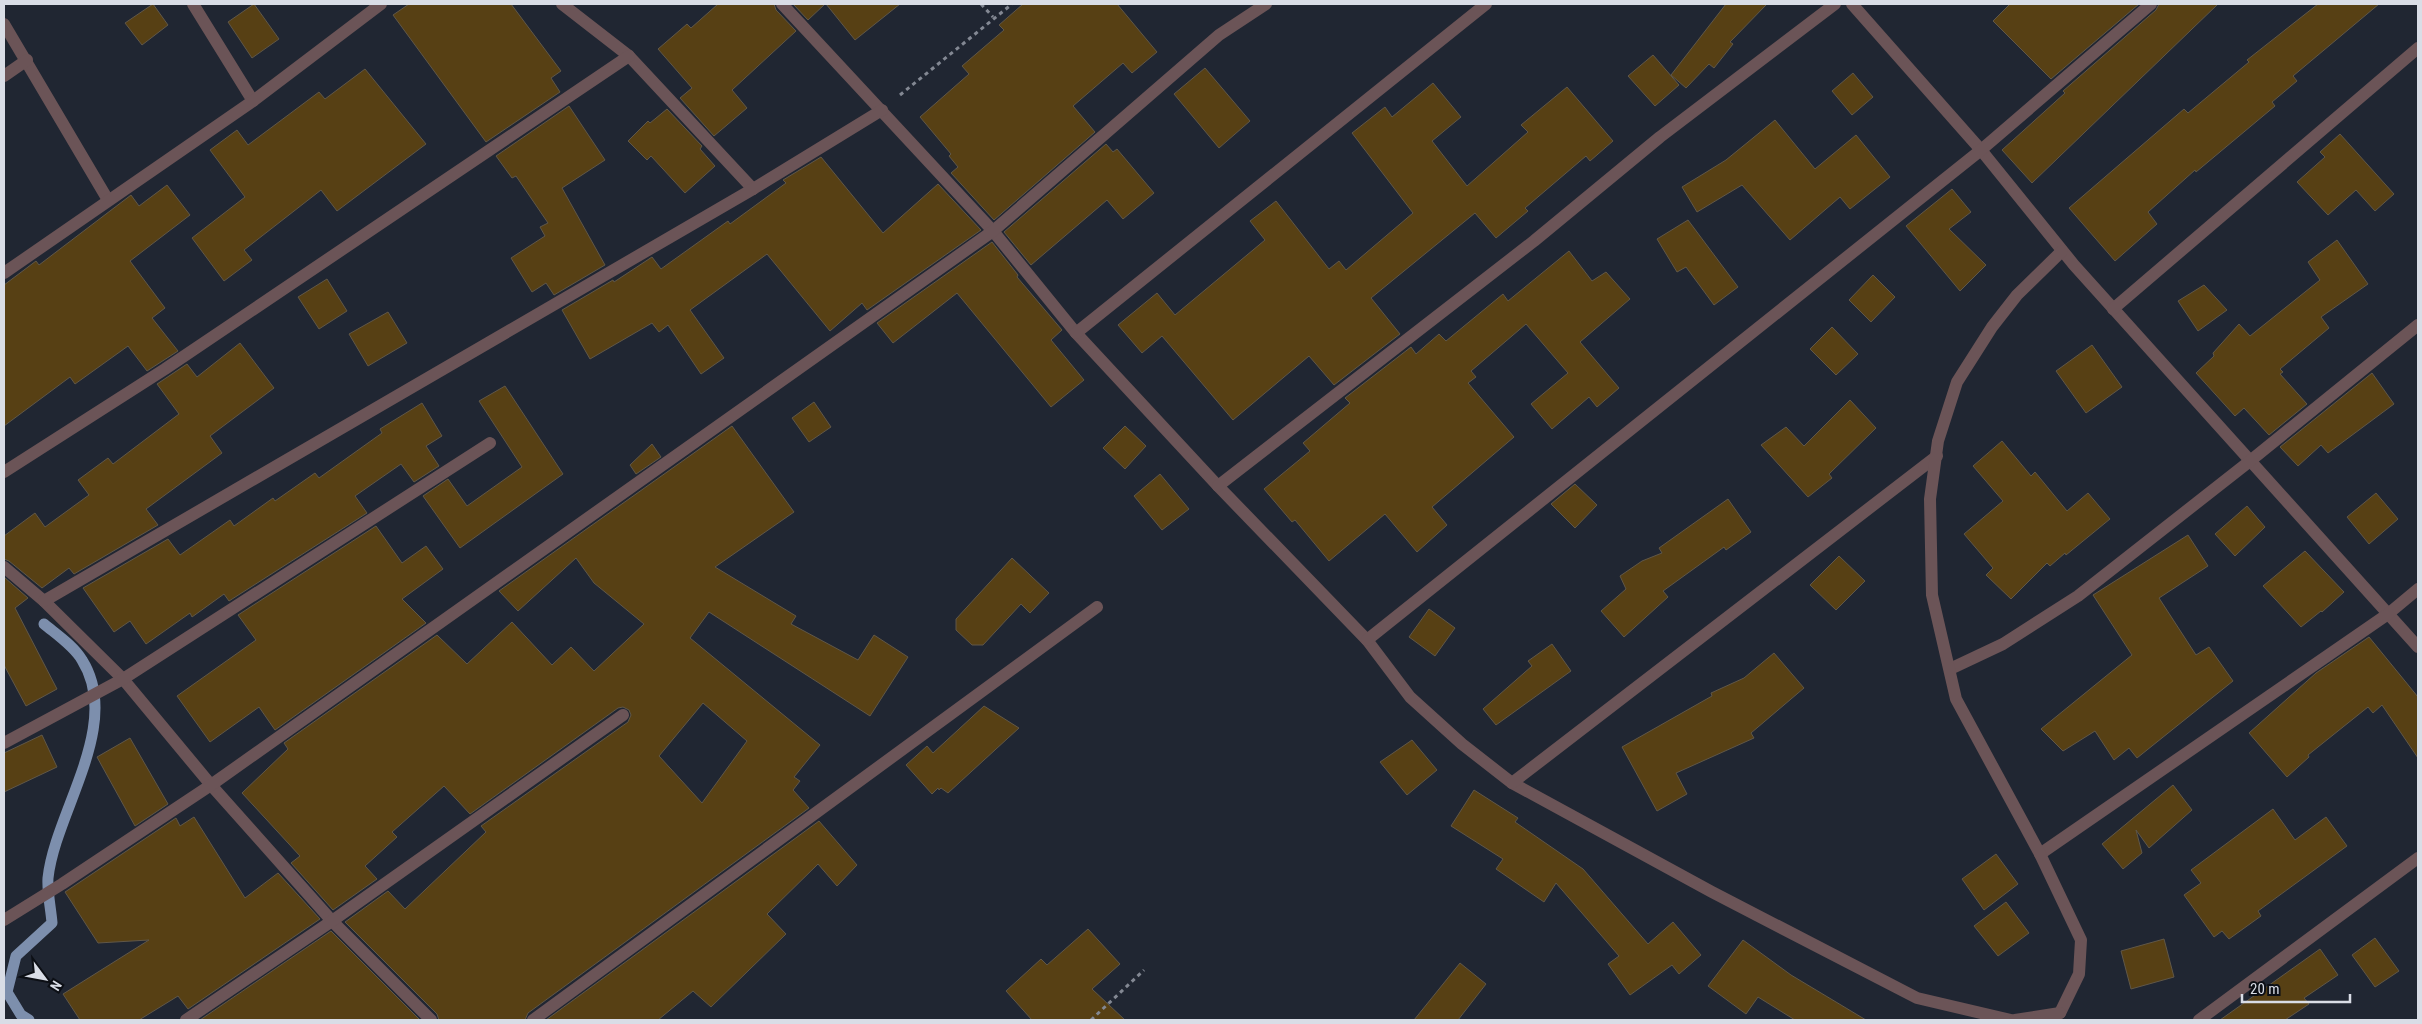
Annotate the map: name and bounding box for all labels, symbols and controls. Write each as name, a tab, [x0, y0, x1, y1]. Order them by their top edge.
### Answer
north arrow	[20, 954, 70, 1004]
scale bar	[2242, 972, 2350, 1004]
text: N	[47, 978, 65, 994]
text: 20 m	[2250, 980, 2280, 998]

